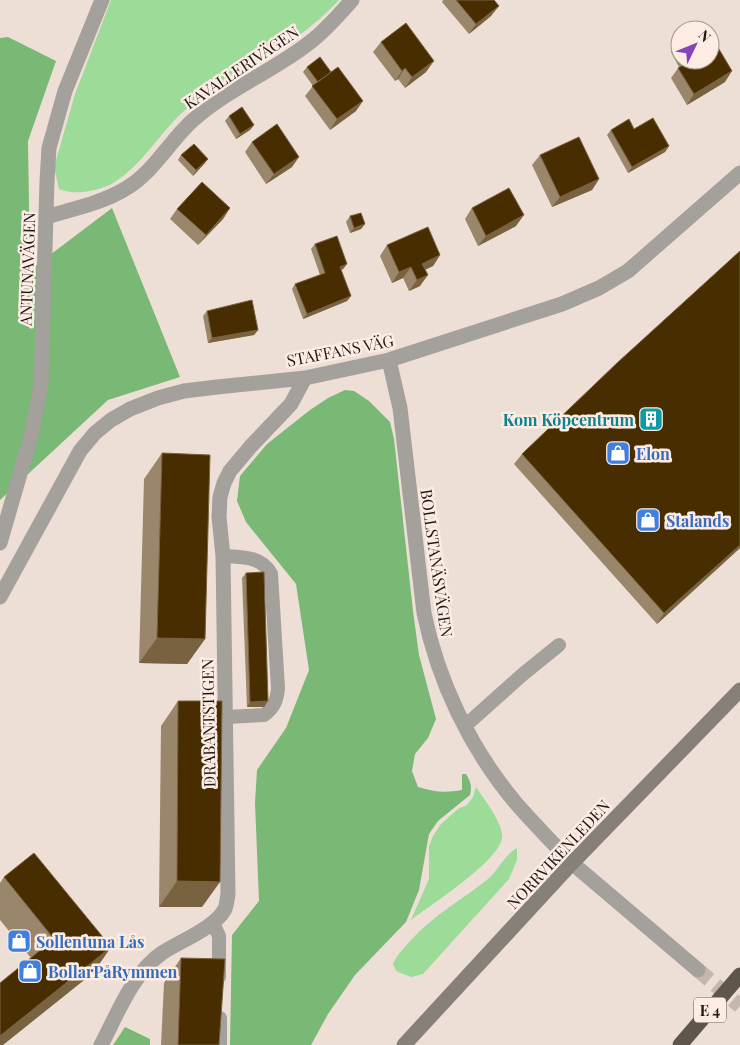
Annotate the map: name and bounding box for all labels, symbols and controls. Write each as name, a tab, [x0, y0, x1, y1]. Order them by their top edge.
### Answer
north arrow	[670, 20, 720, 70]
street label: KAVALLERIVÄGEN	[179, 21, 303, 113]
text: N	[694, 26, 715, 46]
street label: ANTUNAVÄGEN	[14, 212, 39, 327]
street label: STAFFANS VÄG	[285, 329, 395, 371]
building icon: Kom Köpcentrum	[638, 406, 664, 432]
place label: Kom Köpcentrum	[503, 409, 635, 430]
shop icon: Elon	[605, 440, 631, 466]
place label: Elon	[636, 443, 670, 464]
street label: BOLLSTANÄSVÄGEN	[416, 488, 458, 638]
shop icon: Stalands	[635, 507, 661, 533]
place label: Stalands	[666, 510, 729, 531]
street label: DRABANTSTIGEN	[196, 659, 220, 787]
street label: NORRVIKENLEDEN	[502, 795, 614, 913]
shop icon: Sollentuna Lås	[6, 928, 32, 954]
place label: Sollentuna Lås	[36, 931, 144, 952]
shop icon: BollarPåRymmen	[17, 958, 43, 984]
place label: BollarPåRymmen	[48, 961, 178, 982]
road number: E 4	[694, 998, 726, 1022]

